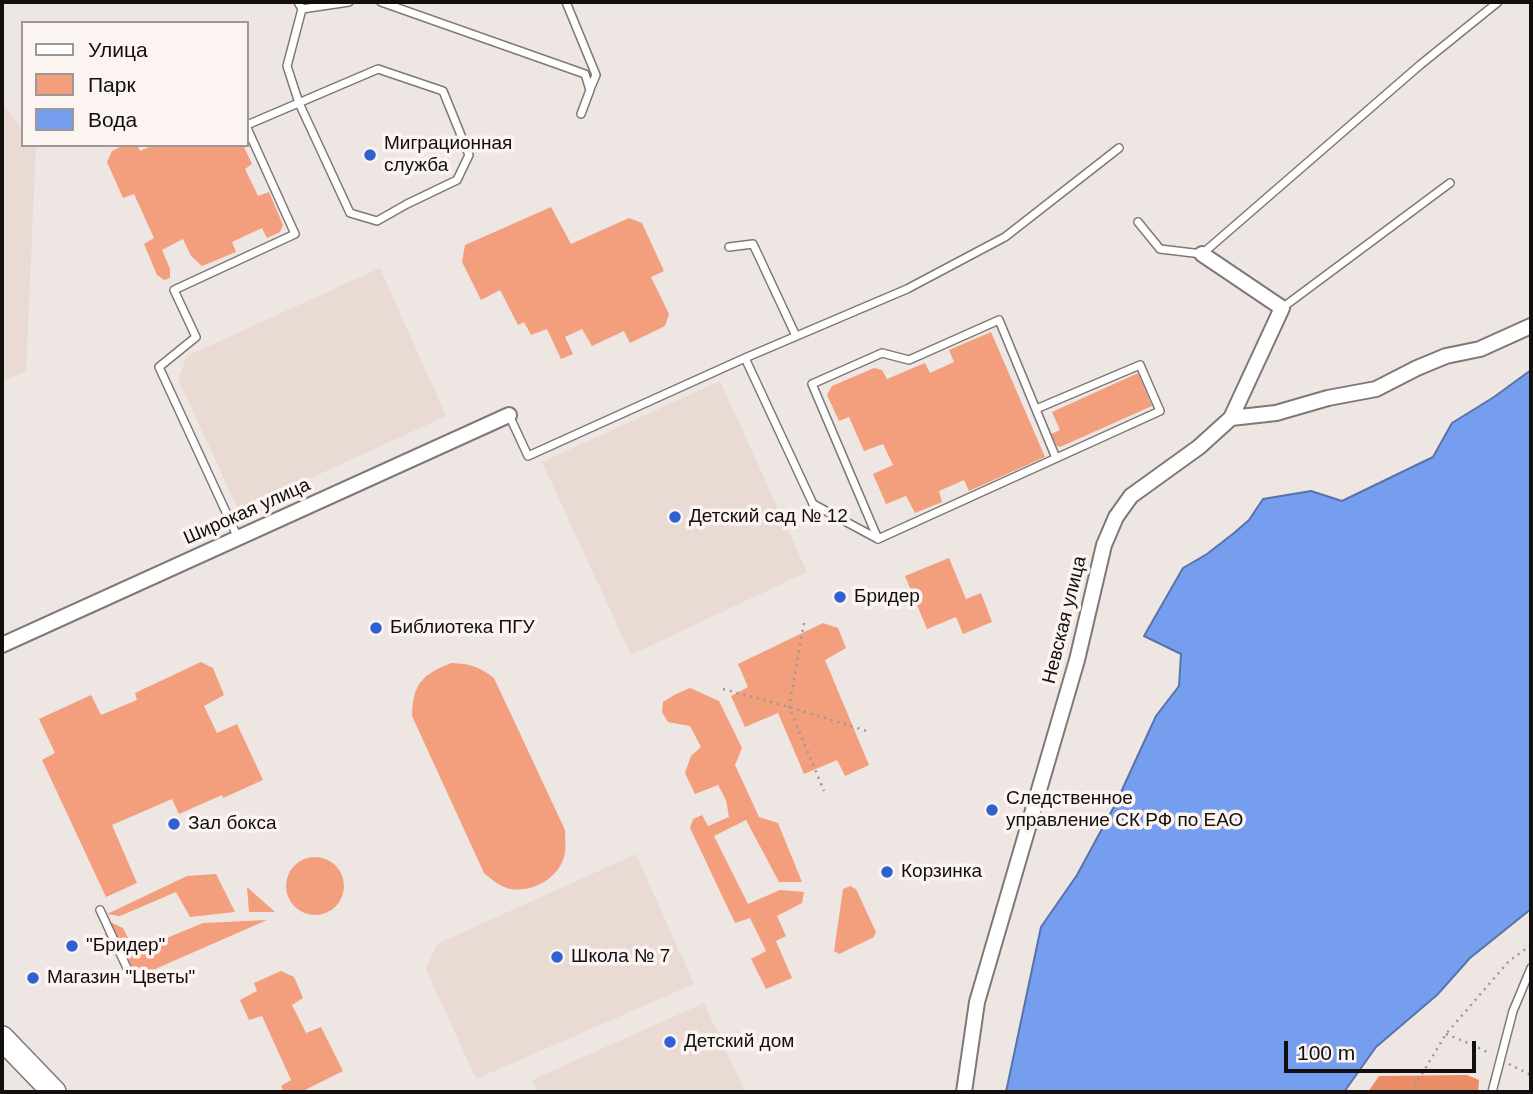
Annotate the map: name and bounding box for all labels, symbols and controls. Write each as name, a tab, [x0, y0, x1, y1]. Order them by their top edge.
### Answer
legend	[21, 21, 248, 147]
text: Улица	[88, 38, 148, 61]
text: Парк	[88, 73, 136, 96]
text: Вода	[88, 108, 137, 131]
place label: Миграционная служба	[384, 133, 512, 177]
marker: Миграционная служба	[362, 147, 378, 163]
street label: Широкая улица	[180, 474, 314, 550]
place label: Детский сад № 12	[689, 506, 848, 528]
marker: Детский сад № 12	[667, 509, 683, 525]
street label: Невская улица	[1038, 554, 1092, 686]
place label: Бридер	[854, 586, 920, 608]
marker: Бридер	[832, 589, 848, 605]
place label: Библиотека ПГУ	[390, 617, 535, 639]
marker: Библиотека ПГУ	[368, 620, 384, 636]
place label: Следственное управление СК РФ по ЕАО	[1006, 788, 1243, 832]
marker: Следственное управление СК РФ по ЕАО	[984, 802, 1000, 818]
place label: Зал бокса	[188, 813, 276, 835]
marker: Зал бокса	[166, 816, 182, 832]
place label: Корзинка	[901, 861, 982, 883]
marker: Корзинка	[879, 864, 895, 880]
place label: "Бридер"	[86, 935, 165, 957]
marker: "Бридер"	[64, 938, 80, 954]
place label: Школа № 7	[571, 946, 670, 968]
marker: Школа № 7	[549, 949, 565, 965]
place label: Магазин "Цветы"	[47, 967, 195, 989]
marker: Магазин "Цветы"	[25, 970, 41, 986]
scale bar	[1288, 1028, 1480, 1072]
place label: Детский дом	[684, 1031, 794, 1053]
marker: Детский дом	[662, 1034, 678, 1050]
text: 100 m	[1297, 1041, 1355, 1064]

